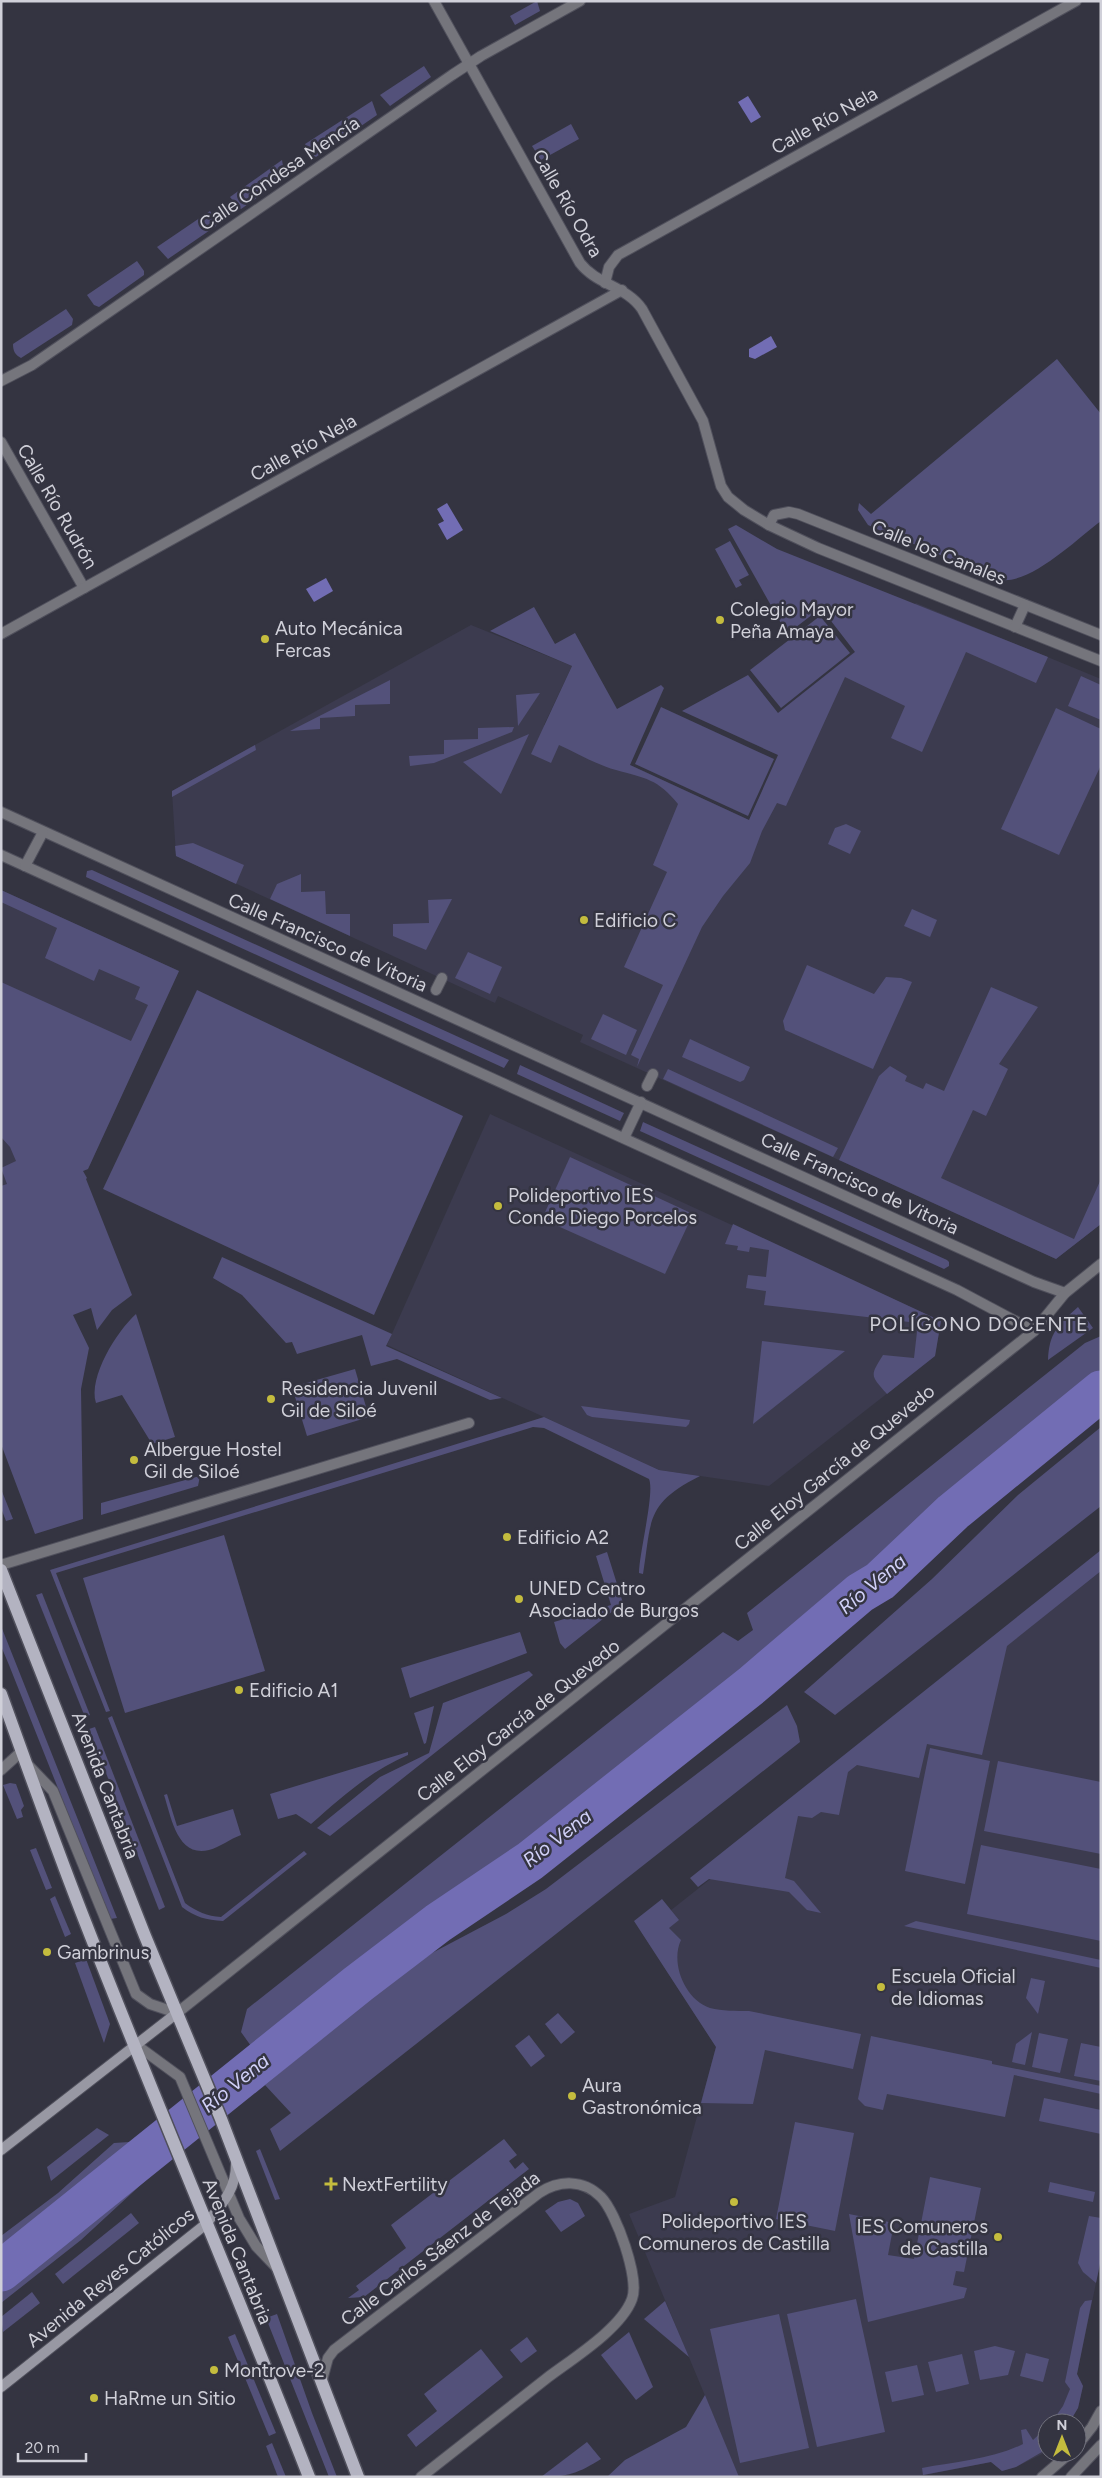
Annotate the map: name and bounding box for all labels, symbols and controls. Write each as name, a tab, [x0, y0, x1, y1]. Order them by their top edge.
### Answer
street label: Calle Río Nela	[767, 82, 881, 159]
street label: Calle Condesa Mencía	[195, 111, 364, 236]
street label: Calle Río Odra	[527, 145, 608, 261]
street label: Calle Río Nela	[246, 409, 360, 486]
street label: Calle Río Rudrón	[12, 440, 103, 573]
street label: Calle los Canales	[868, 515, 1009, 590]
place label: Colegio Mayor Peña Amaya	[730, 598, 854, 643]
marker: Colegio Mayor Peña Amaya	[714, 614, 726, 626]
place label: Auto Mecánica Fercas	[275, 617, 403, 662]
marker: Auto Mecánica Fercas	[259, 633, 271, 645]
street label: Calle Francisco de Vitoria	[225, 888, 431, 997]
place label: Edificio C	[594, 909, 677, 932]
marker: Edificio C	[578, 914, 590, 926]
street label: Calle Francisco de Vitoria	[757, 1127, 962, 1239]
place label: Polideportivo IES Conde Diego Porcelos	[508, 1184, 697, 1229]
marker: Polideportivo IES Conde Diego Porcelos	[492, 1200, 504, 1212]
district label: POLÍGONO DOCENTE	[869, 1312, 1089, 1336]
place label: Residencia Juvenil Gil de Siloé	[281, 1377, 437, 1422]
street label: Calle Eloy García de Quevedo	[729, 1379, 939, 1555]
marker: Residencia Juvenil Gil de Siloé	[265, 1393, 277, 1405]
place label: Albergue Hostel Gil de Siloé	[144, 1438, 282, 1483]
marker: Albergue Hostel Gil de Siloé	[128, 1454, 140, 1466]
place label: Edificio A2	[517, 1526, 609, 1549]
marker: Edificio A2	[501, 1531, 513, 1543]
water label: Río Vena	[833, 1549, 911, 1619]
place label: UNED Centro Asociado de Burgos	[529, 1577, 699, 1622]
marker: UNED Centro Asociado de Burgos	[513, 1593, 525, 1605]
street label: Calle Eloy García de Quevedo	[412, 1634, 624, 1807]
place label: Edificio A1	[249, 1679, 338, 1702]
marker: Edificio A1	[233, 1684, 245, 1696]
street label: Avenida Cantabria	[67, 1708, 144, 1862]
water label: Río Vena	[518, 1804, 596, 1872]
place label: Gambrinus	[57, 1941, 149, 1964]
marker: Gambrinus	[41, 1946, 53, 1958]
place label: Escuela Oficial de Idiomas	[891, 1965, 1016, 2010]
marker: Escuela Oficial de Idiomas	[875, 1981, 887, 1993]
water label: Río Vena	[196, 2048, 274, 2118]
place label: Aura Gastronómica	[582, 2074, 702, 2119]
marker: Aura Gastronómica	[566, 2090, 578, 2102]
street label: Calle Carlos Sáenz de Tejada	[336, 2166, 544, 2331]
place label: NextFertility	[342, 2173, 448, 2196]
street label: Avenida Cantabria	[198, 2175, 277, 2328]
marker: NextFertility	[324, 2177, 338, 2191]
marker: Polideportivo IES Comuneros de Castilla	[728, 2196, 740, 2208]
street label: Avenida Reyes Católicos	[22, 2203, 199, 2352]
place label: Polideportivo IES Comuneros de Castilla	[638, 2210, 830, 2255]
place label: IES Comuneros de Castilla	[856, 2215, 988, 2260]
marker: IES Comuneros de Castilla	[992, 2231, 1004, 2243]
place label: Montrove-2	[224, 2359, 325, 2382]
marker: Montrove-2	[208, 2364, 220, 2376]
place label: HaRme un Sitio	[104, 2387, 236, 2410]
marker: HaRme un Sitio	[88, 2392, 100, 2404]
north arrow	[1037, 2413, 1087, 2463]
text: N	[1057, 2417, 1067, 2434]
scale bar	[18, 2430, 85, 2462]
text: 20 m	[25, 2439, 59, 2457]

